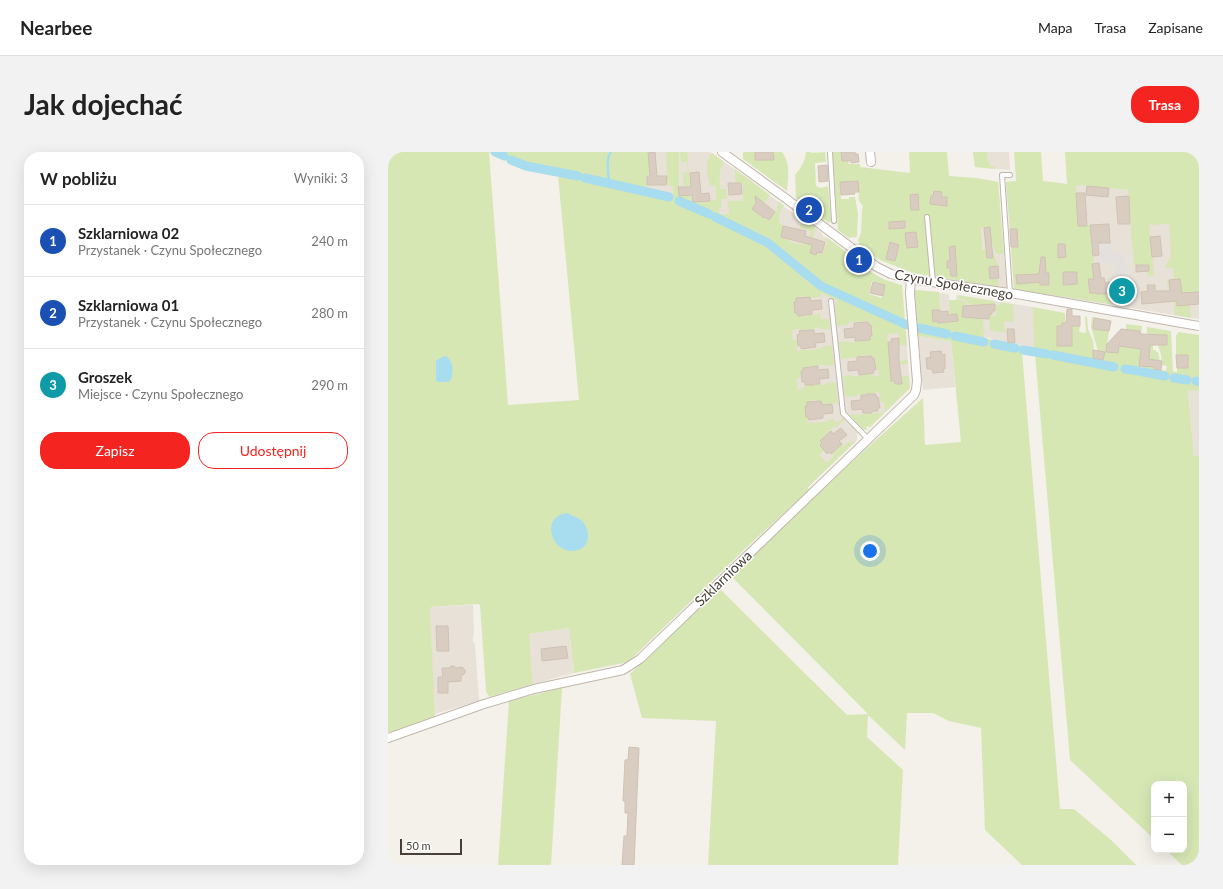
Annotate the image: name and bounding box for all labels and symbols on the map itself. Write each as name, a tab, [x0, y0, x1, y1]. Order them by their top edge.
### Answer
pin: 2	[796, 195, 822, 225]
pin: 1	[846, 245, 872, 275]
street label: Czynu Społecznego	[893, 265, 1015, 303]
pin: 3	[1109, 276, 1135, 306]
your location	[860, 541, 880, 561]
street label: Szklarniowa	[691, 546, 755, 609]
scale bar	[400, 837, 462, 856]

